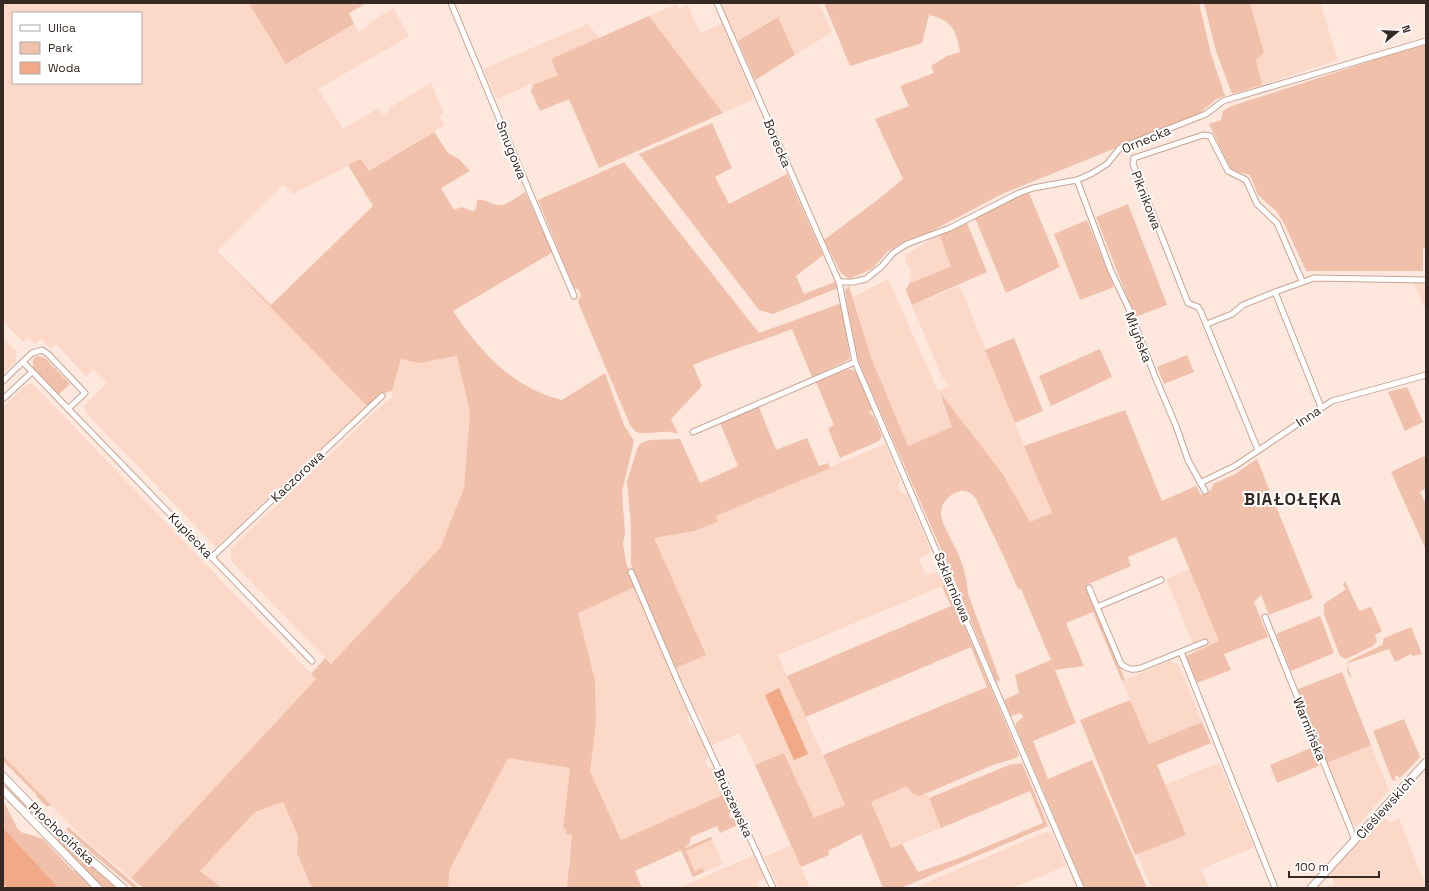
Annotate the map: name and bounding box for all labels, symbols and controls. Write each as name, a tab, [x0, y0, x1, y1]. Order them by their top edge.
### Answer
legend	[12, 12, 142, 84]
north arrow	[1377, 12, 1417, 52]
text: Ulica	[48, 20, 76, 36]
text: N	[1399, 23, 1414, 35]
text: Park	[48, 40, 73, 56]
text: Woda	[48, 60, 80, 76]
street label: Borecka	[760, 116, 796, 171]
street label: Smugowa	[492, 119, 531, 182]
street label: Ornecka	[1119, 121, 1174, 157]
street label: Piknikowa	[1128, 168, 1166, 232]
street label: Młyńska	[1121, 309, 1156, 366]
street label: Inna	[1293, 402, 1324, 431]
street label: Kaczorowa	[267, 446, 328, 506]
district label: BIAŁOŁĘKA	[1244, 488, 1342, 510]
street label: Kupiecka	[165, 509, 217, 562]
street label: Szklarniowa	[930, 550, 975, 625]
street label: Warmińska	[1289, 695, 1330, 764]
street label: Bruszewska	[710, 766, 757, 841]
street label: Cieślewskich	[1352, 772, 1418, 843]
street label: Płochocińska	[25, 798, 99, 869]
scale bar	[1289, 853, 1379, 879]
text: 100 m	[1295, 859, 1329, 875]

